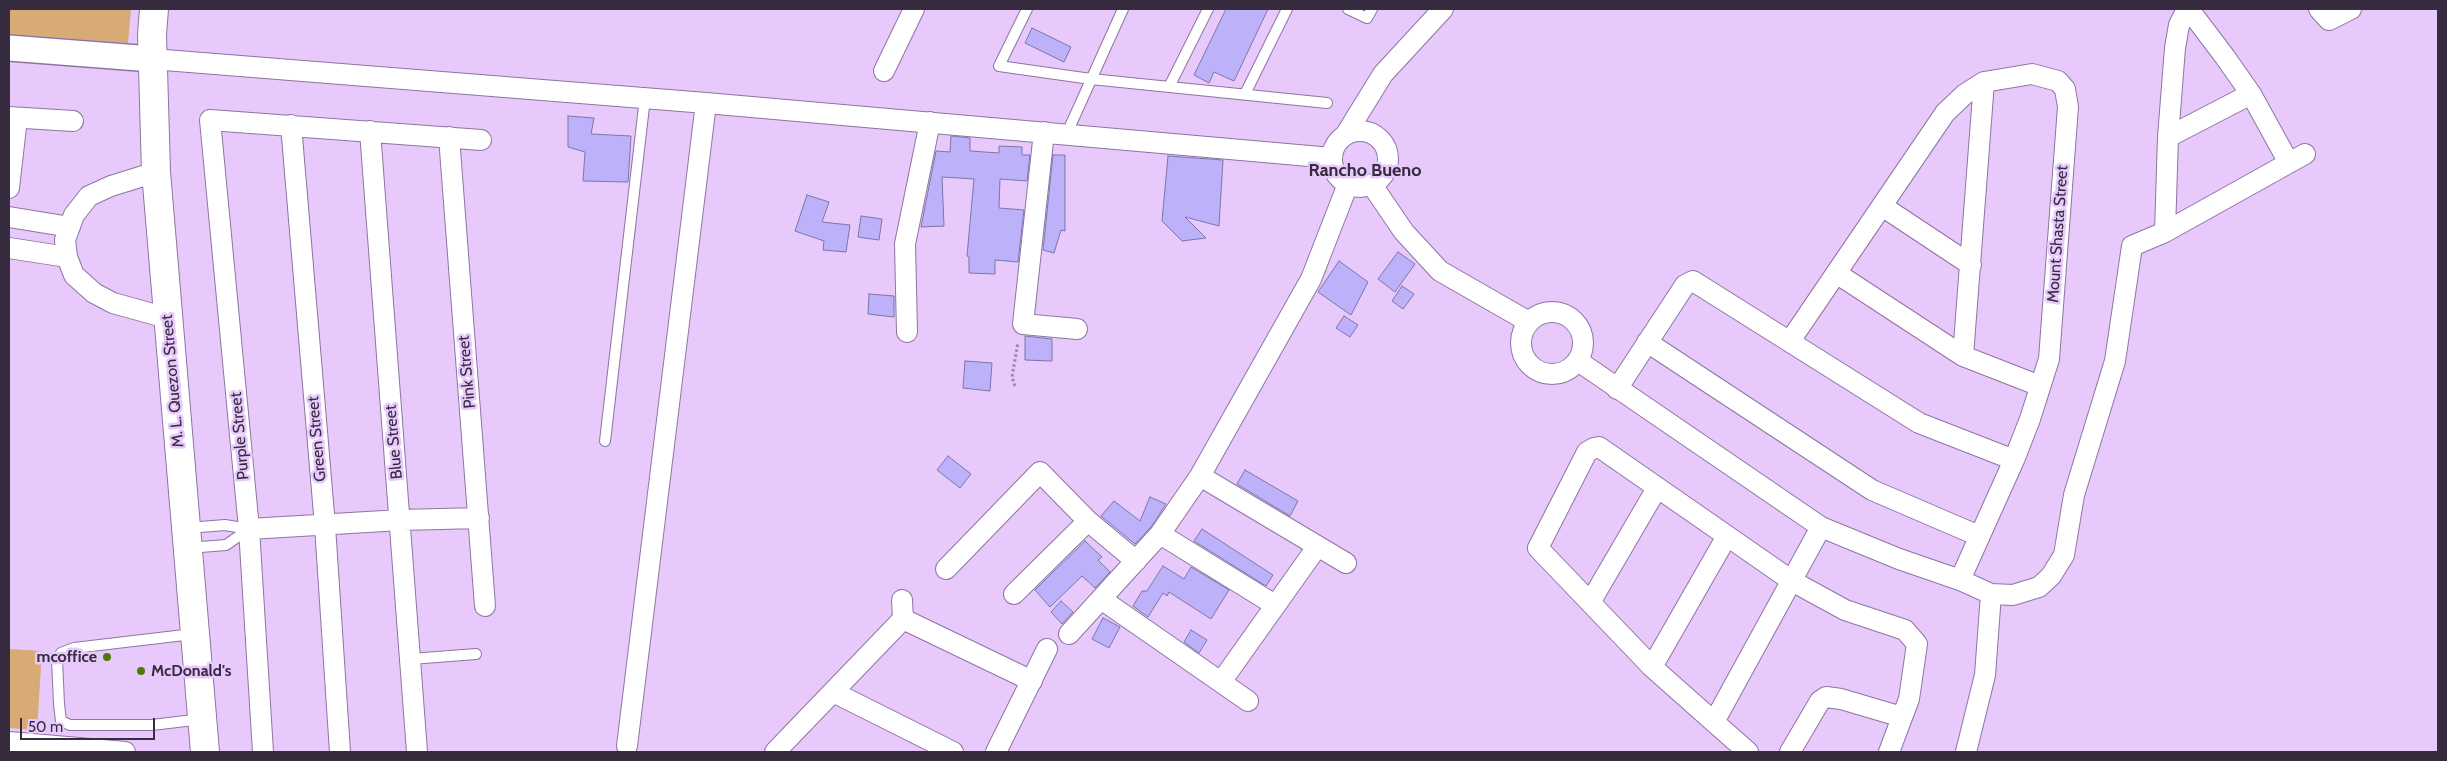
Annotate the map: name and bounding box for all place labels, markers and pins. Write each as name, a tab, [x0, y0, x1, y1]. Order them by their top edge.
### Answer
place label: mcoffice	[36, 647, 97, 667]
marker: mcoffice	[101, 651, 113, 663]
place label: McDonald's	[151, 661, 231, 681]
marker: McDonald's	[135, 665, 147, 677]

